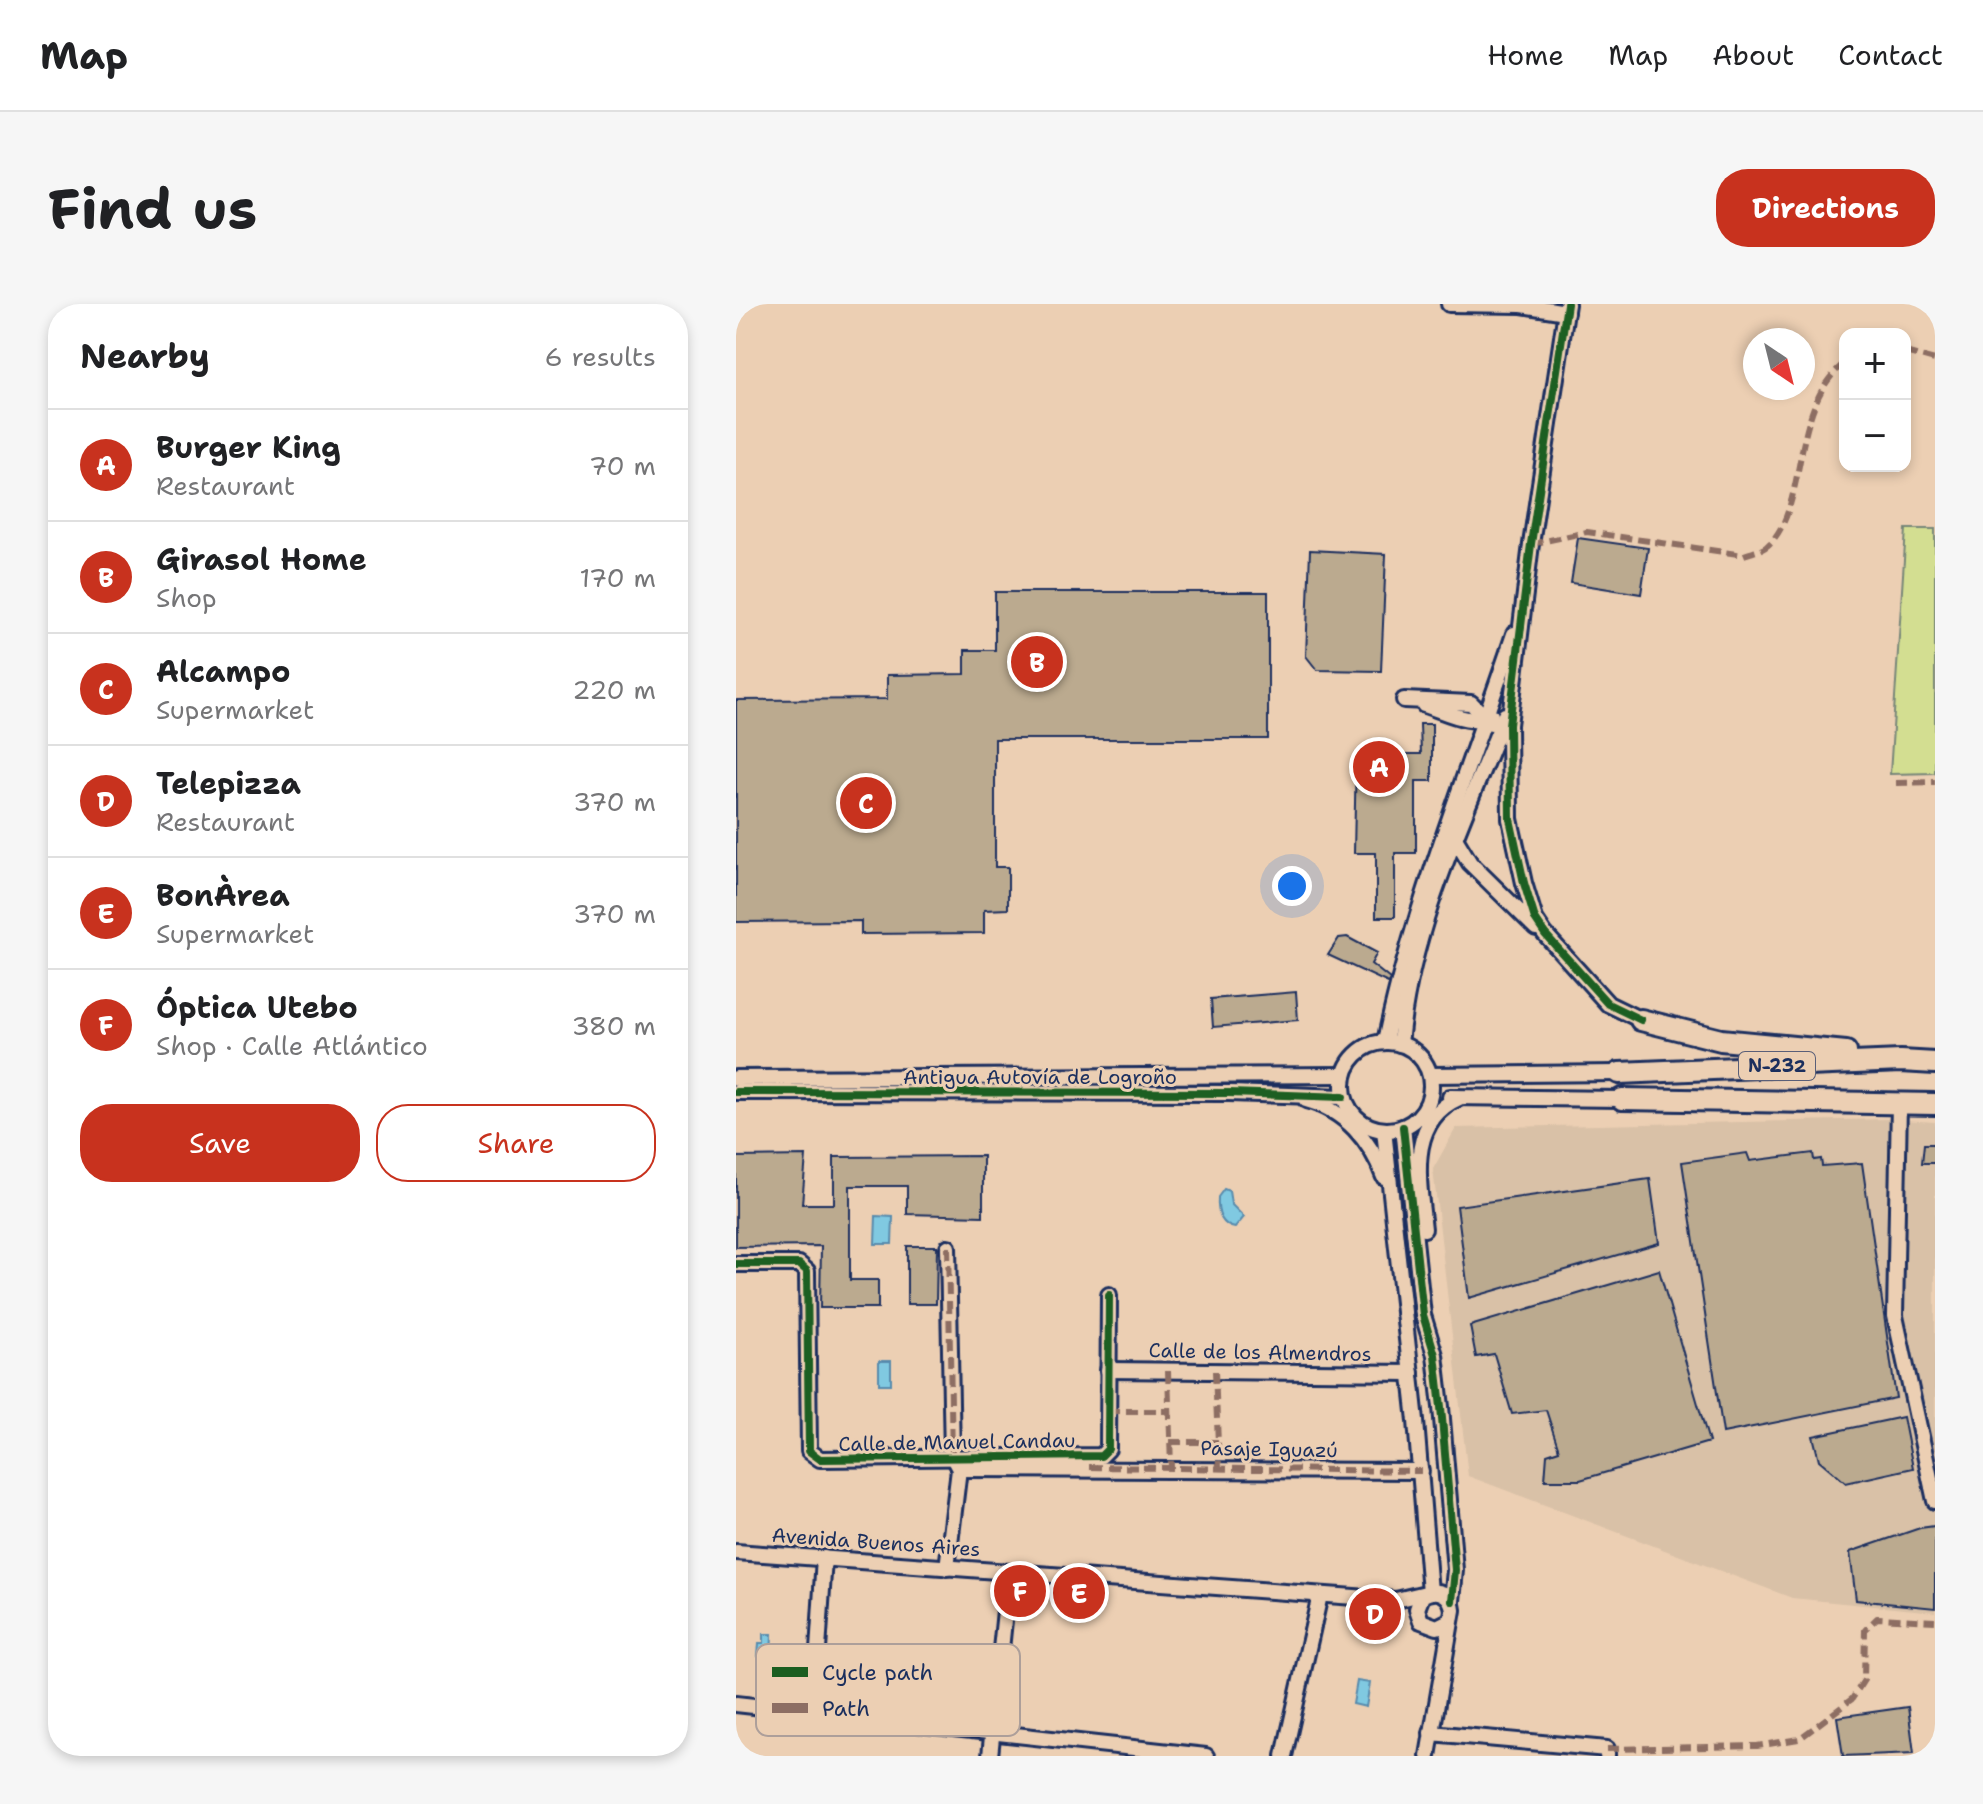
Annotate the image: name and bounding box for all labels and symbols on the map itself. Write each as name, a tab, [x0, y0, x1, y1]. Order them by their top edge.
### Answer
north arrow	[1743, 328, 1815, 400]
pin: B	[1011, 632, 1063, 692]
pin: A	[1353, 737, 1405, 797]
pin: C	[840, 773, 892, 833]
your location	[1272, 866, 1312, 906]
road number: N-232	[1739, 1052, 1815, 1080]
street label: Antigua Autovía de Logroño	[903, 1064, 1177, 1090]
street label: Calle de los Almendros	[1148, 1337, 1372, 1367]
street label: Calle de Manuel Candau	[838, 1427, 1076, 1457]
street label: Pasaje Iguazú	[1200, 1435, 1338, 1463]
street label: Avenida Buenos Aires	[771, 1522, 981, 1562]
pin: F	[994, 1561, 1046, 1621]
pin: E	[1053, 1563, 1105, 1623]
pin: D	[1349, 1584, 1401, 1644]
legend	[756, 1644, 1020, 1736]
text: Cycle path	[822, 1658, 933, 1687]
text: Path	[822, 1694, 870, 1723]

